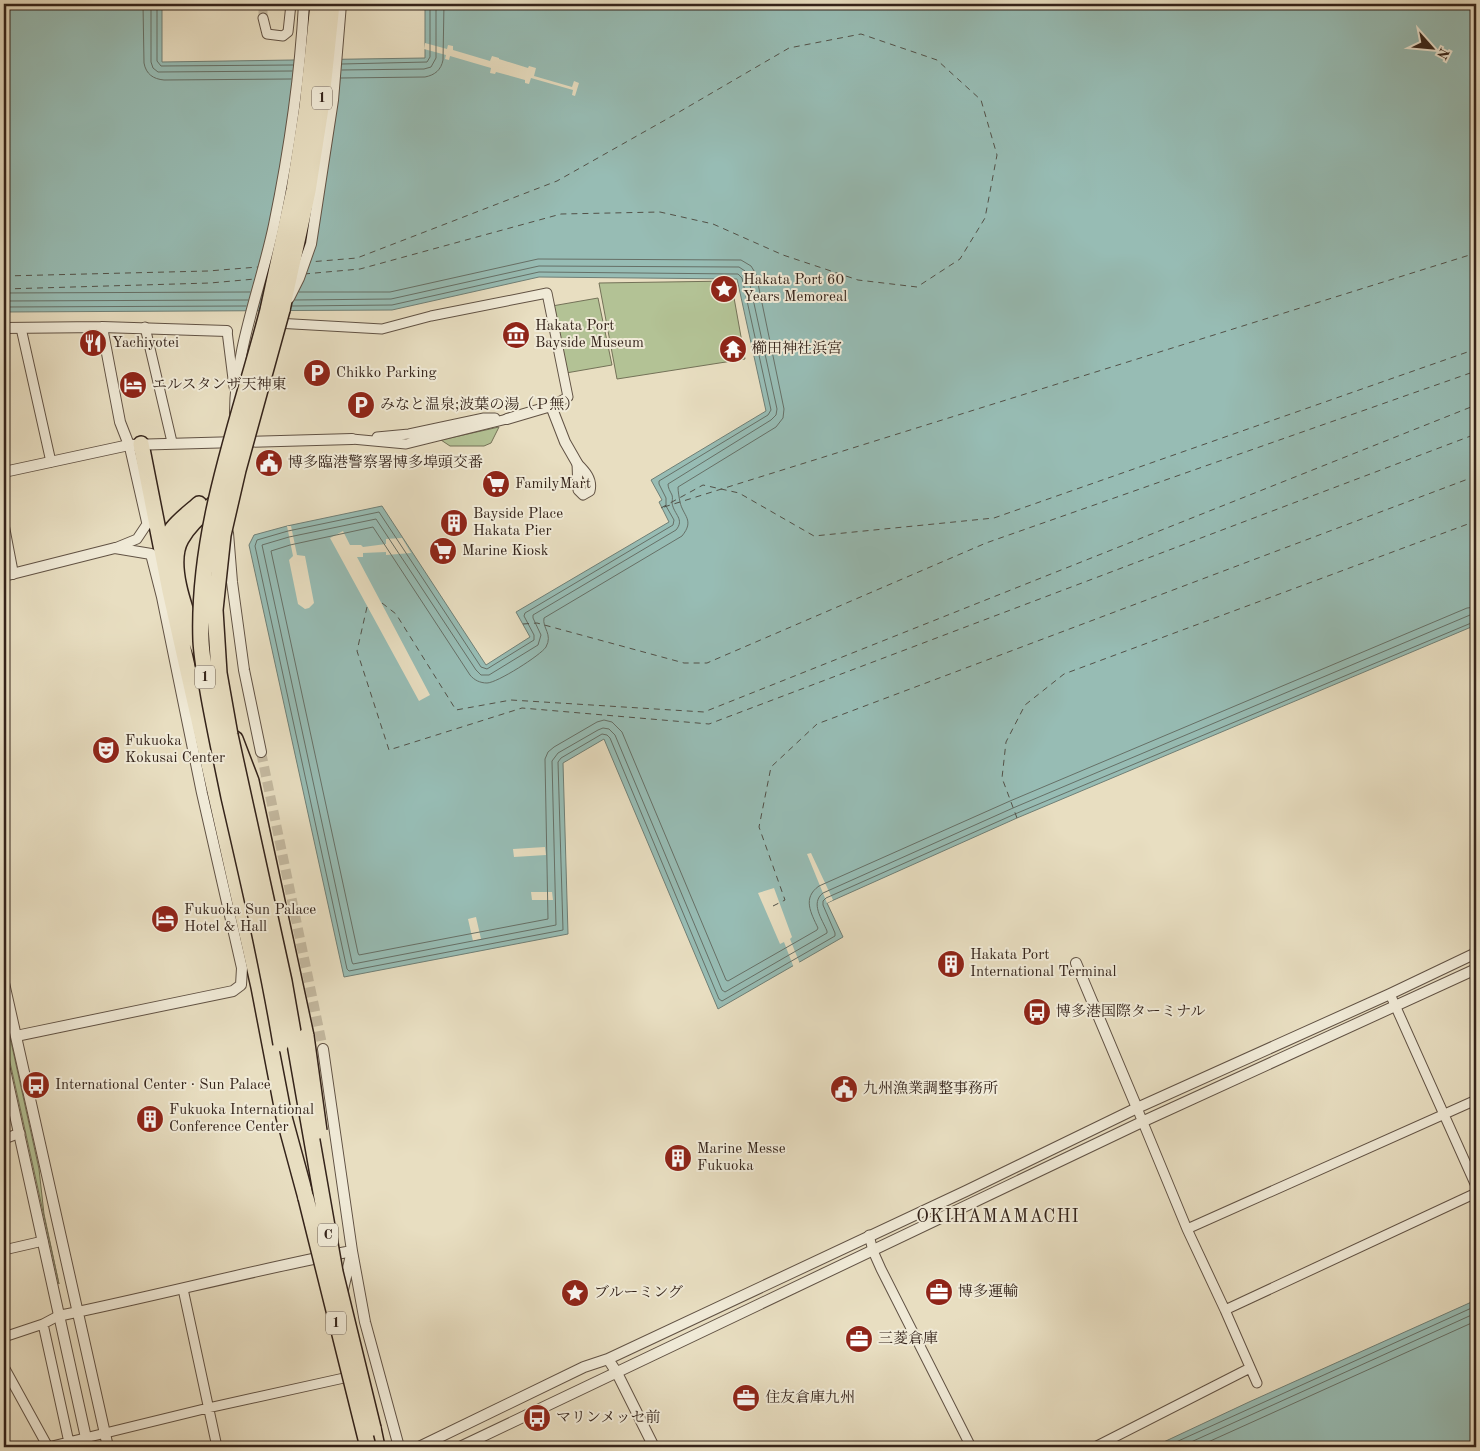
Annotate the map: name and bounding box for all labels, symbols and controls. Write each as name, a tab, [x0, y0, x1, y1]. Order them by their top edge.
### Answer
north arrow	[1408, 22, 1458, 72]
text: N	[1434, 46, 1451, 62]
road number: 1	[312, 86, 332, 110]
place label: Hakata Port 60 Years Memoreal	[743, 273, 847, 305]
place icon: Hakata Port 60 Years Memoreal	[709, 274, 739, 304]
place label: Hakata Port Bayside Museum	[535, 319, 644, 351]
museum icon: Hakata Port Bayside Museum	[501, 320, 531, 350]
restaurant icon: Yachiyotei	[78, 328, 108, 358]
temple icon: 櫛田神社浜宮	[718, 334, 748, 364]
place label: Yachiyotei	[112, 336, 179, 351]
place label: 櫛田神社浜宮	[752, 340, 842, 357]
parking icon: Chikko Parking	[302, 358, 332, 388]
place label: Chikko Parking	[336, 366, 437, 381]
hotel icon: エルスタンザ天神東	[118, 370, 148, 400]
place label: エルスタンザ天神東	[152, 376, 287, 393]
parking icon: みなと温泉;波葉の湯（Ｐ無）	[346, 390, 376, 420]
place label: みなと温泉;波葉の湯（Ｐ無）	[380, 396, 579, 413]
public building icon: 博多臨港警察署博多埠頭交番	[254, 448, 284, 478]
place label: 博多臨港警察署博多埠頭交番	[288, 454, 483, 471]
supermarket icon: FamilyMart	[481, 469, 511, 499]
place label: FamilyMart	[515, 477, 591, 492]
place label: Bayside Place Hakata Pier	[473, 507, 563, 539]
building icon: Bayside Place Hakata Pier	[439, 508, 469, 538]
supermarket icon: Marine Kiosk	[428, 536, 458, 566]
place label: Marine Kiosk	[462, 544, 549, 559]
road number: 1	[195, 666, 215, 689]
place label: Fukuoka Kokusai Center	[125, 734, 225, 766]
theatre icon: Fukuoka Kokusai Center	[91, 735, 121, 765]
place label: Fukuoka Sun Palace Hotel & Hall	[184, 903, 316, 935]
hotel icon: Fukuoka Sun Palace Hotel & Hall	[150, 904, 180, 934]
place label: Hakata Port International Terminal	[970, 948, 1117, 980]
building icon: Hakata Port International Terminal	[936, 949, 966, 979]
bus stop icon: 博多港国際ターミナル	[1022, 997, 1052, 1027]
place label: 博多港国際ターミナル	[1056, 1003, 1205, 1020]
bus stop icon: International Center · Sun Palace	[21, 1070, 51, 1100]
public building icon: 九州漁業調整事務所	[829, 1074, 859, 1104]
place label: International Center · Sun Palace	[55, 1078, 271, 1093]
place label: 九州漁業調整事務所	[863, 1080, 998, 1097]
place label: Fukuoka International Conference Center	[169, 1103, 314, 1135]
building icon: Fukuoka International Conference Center	[135, 1104, 165, 1134]
place label: Marine Messe Fukuoka	[697, 1142, 786, 1174]
building icon: Marine Messe Fukuoka	[663, 1143, 693, 1173]
district label: OKIHAMAMACHI	[916, 1208, 1080, 1226]
road number: C	[318, 1224, 338, 1246]
office icon: 博多運輸	[924, 1277, 954, 1307]
place icon: ブルーミング	[560, 1278, 590, 1308]
place label: 博多運輸	[958, 1283, 1018, 1300]
place label: ブルーミング	[594, 1284, 683, 1301]
road number: 1	[326, 1312, 346, 1335]
office icon: 三菱倉庫	[844, 1324, 874, 1354]
place label: 三菱倉庫	[878, 1330, 938, 1347]
office icon: 住友倉庫九州	[731, 1383, 761, 1413]
place label: 住友倉庫九州	[765, 1388, 855, 1406]
bus stop icon: マリンメッセ前	[522, 1403, 552, 1433]
place label: マリンメッセ前	[556, 1409, 661, 1426]

